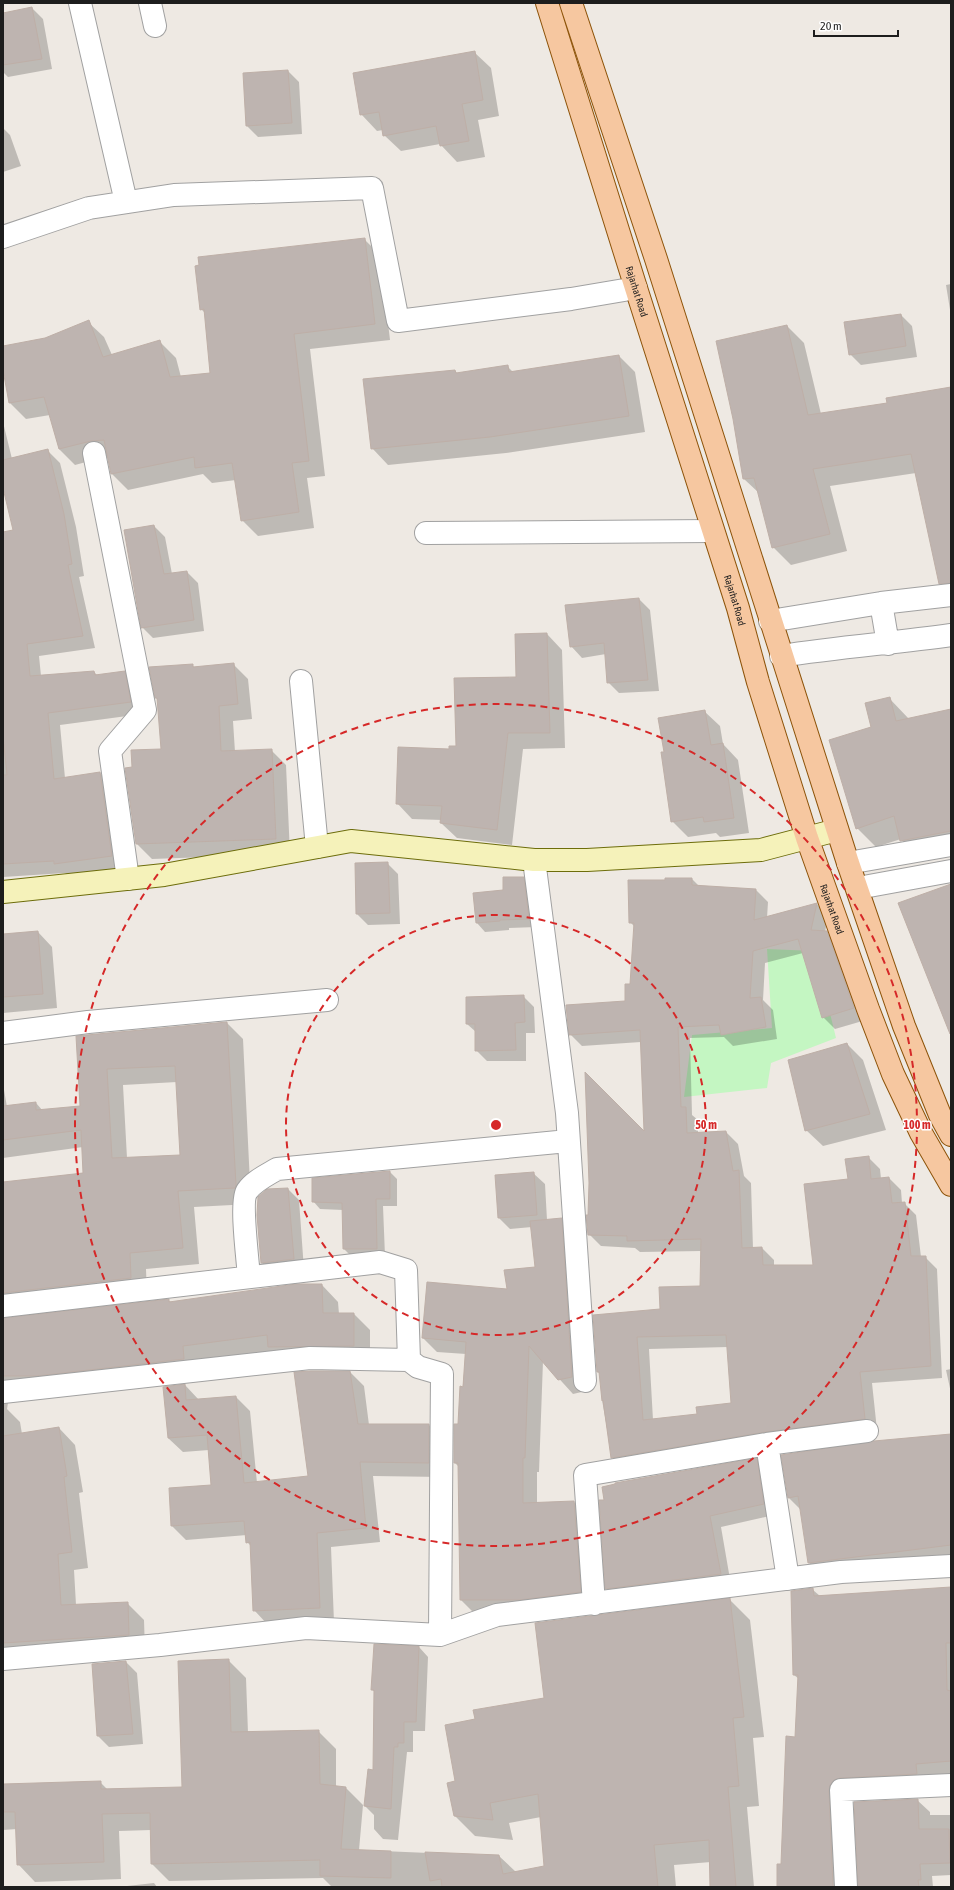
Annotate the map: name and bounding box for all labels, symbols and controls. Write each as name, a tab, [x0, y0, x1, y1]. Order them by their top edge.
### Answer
scale bar	[814, 12, 898, 38]
text: 20 m	[820, 19, 842, 33]
street label: Rajarhat Road	[624, 265, 650, 318]
street label: Rajarhat Road	[722, 573, 748, 627]
street label: Rajarhat Road	[818, 882, 846, 936]
centre of rings	[489, 1118, 503, 1132]
text: 50 m	[695, 1118, 717, 1132]
text: 100 m	[903, 1118, 931, 1132]

